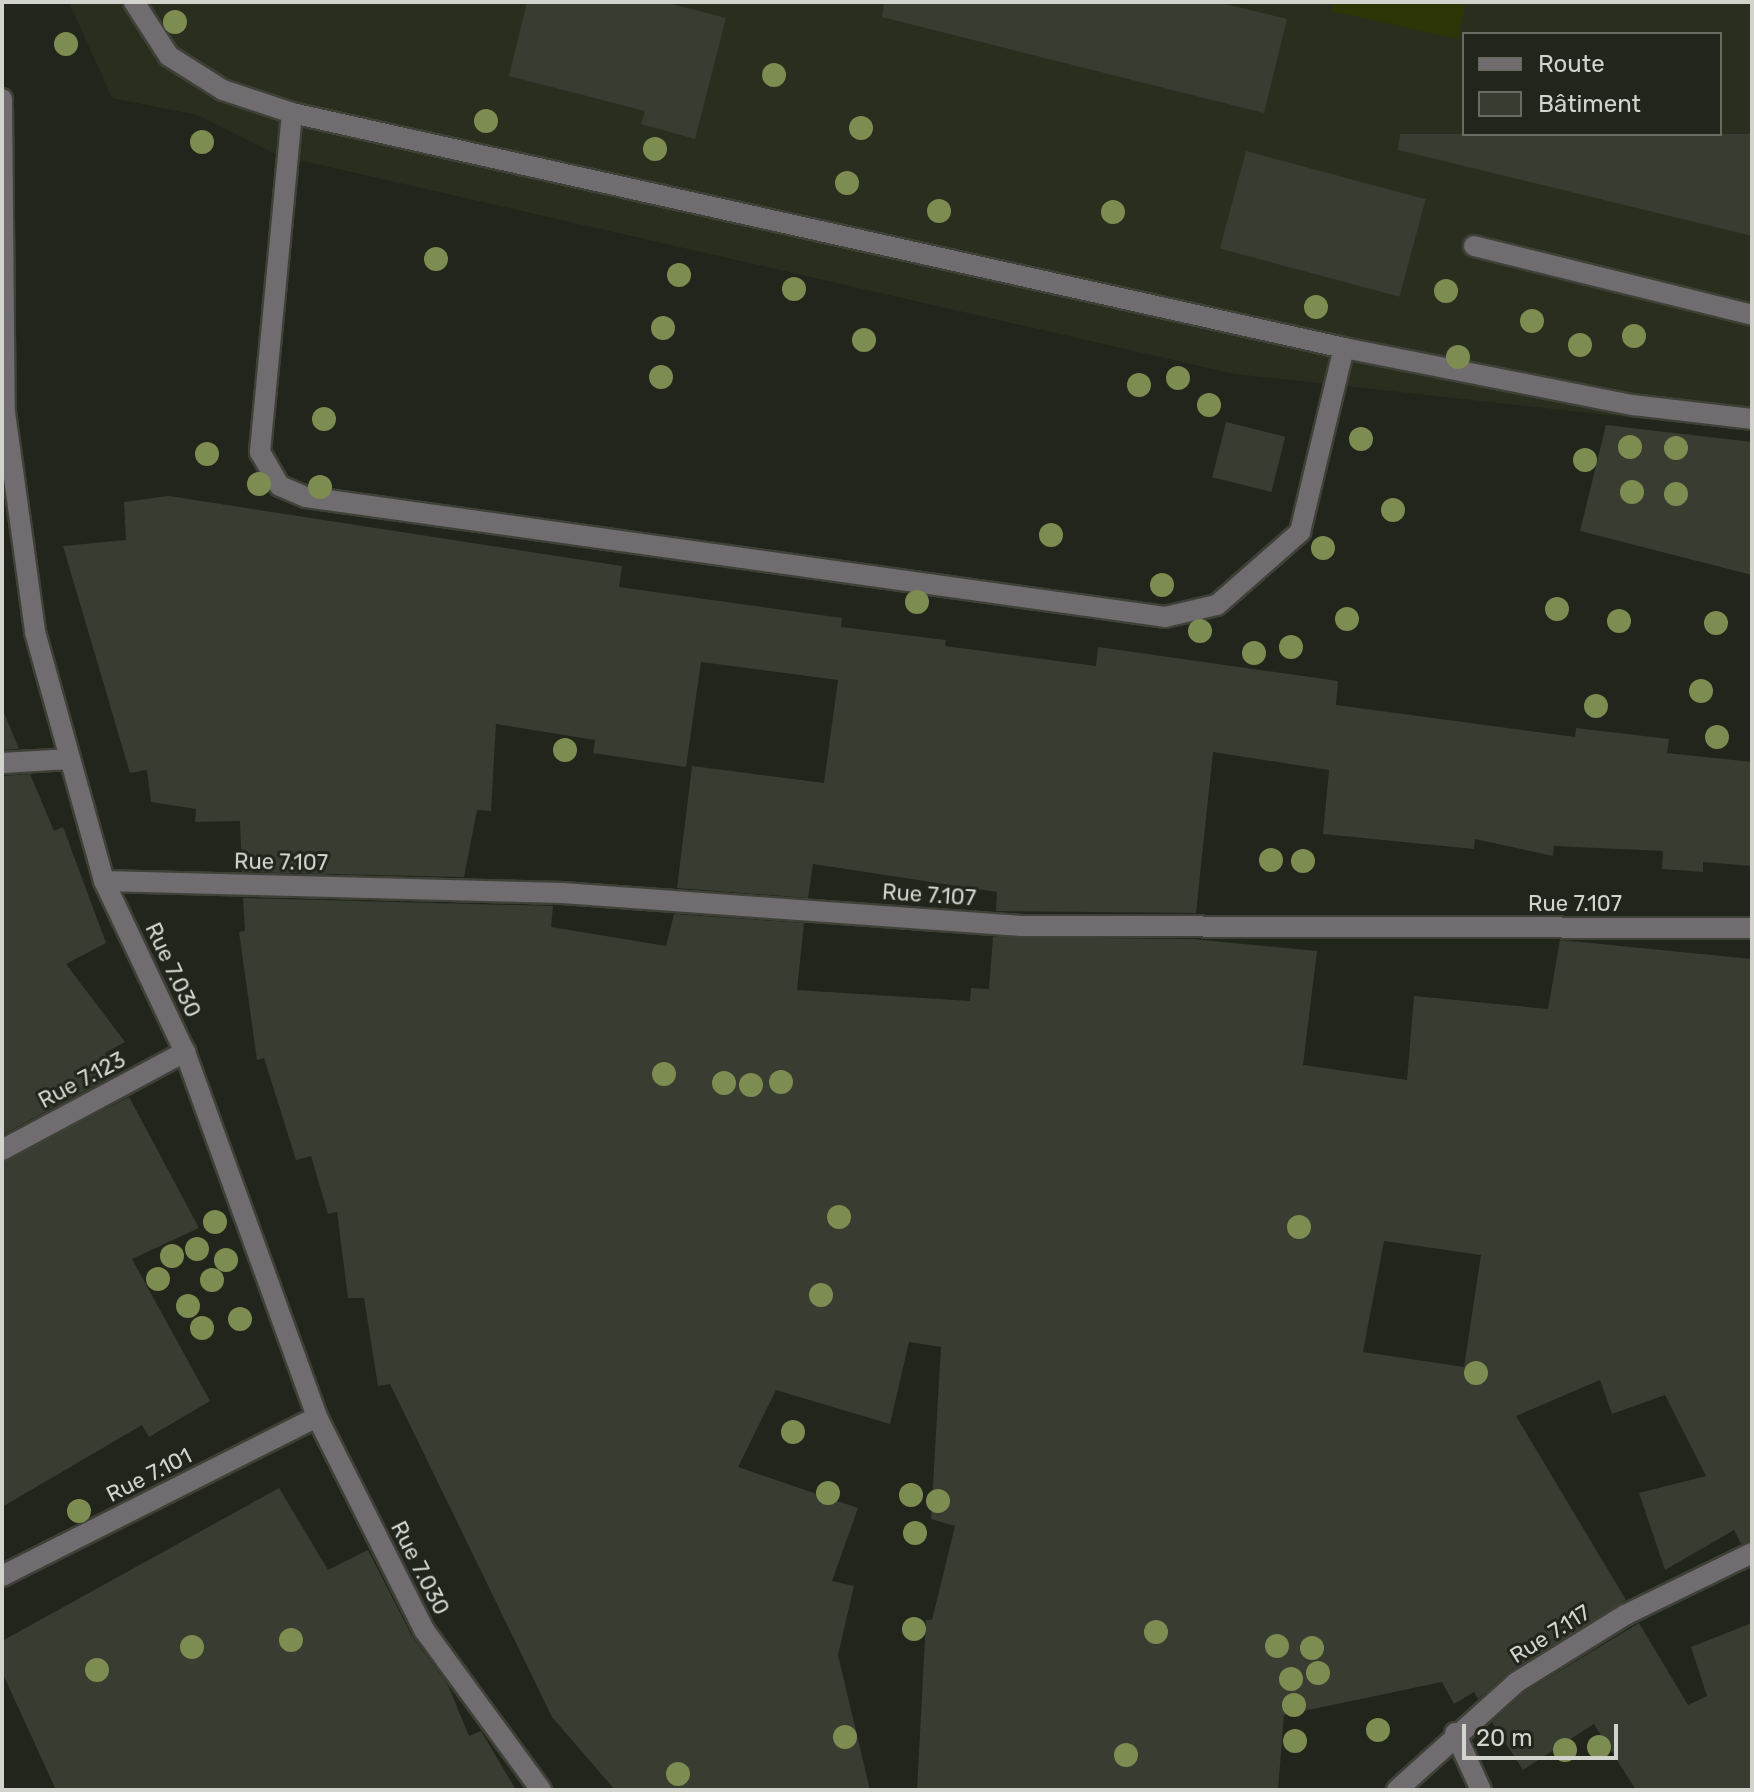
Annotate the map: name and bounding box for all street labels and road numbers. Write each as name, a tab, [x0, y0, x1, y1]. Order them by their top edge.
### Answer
street label: Rue 7.107	[234, 848, 328, 876]
street label: Rue 7.107	[881, 879, 977, 911]
street label: Rue 7.107	[1528, 891, 1622, 917]
street label: Rue 7.030	[140, 918, 206, 1022]
street label: Rue 7.123	[34, 1046, 130, 1114]
street label: Rue 7.101	[102, 1442, 196, 1508]
street label: Rue 7.030	[385, 1517, 455, 1619]
street label: Rue 7.117	[1505, 1599, 1595, 1669]

